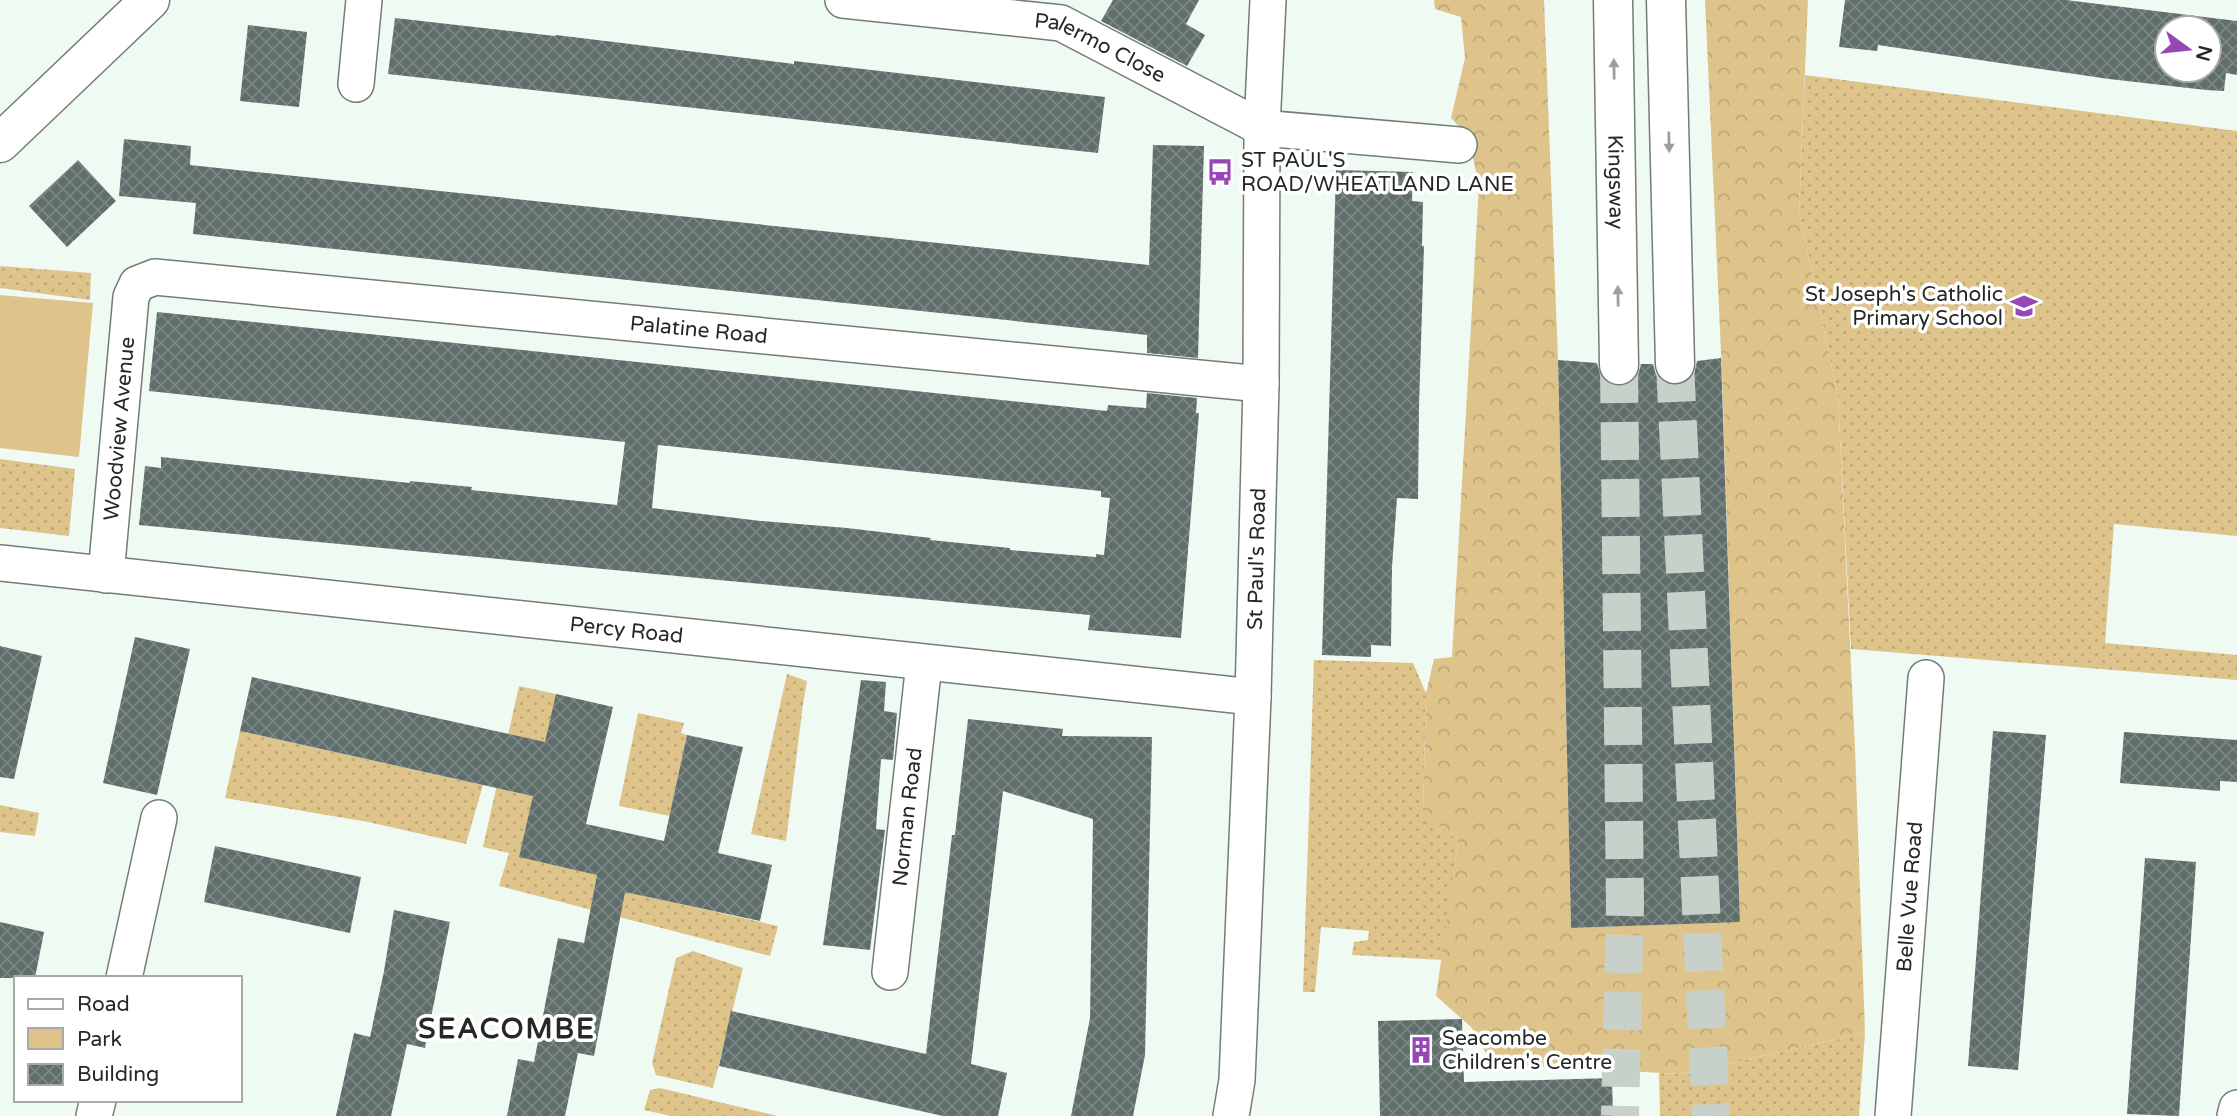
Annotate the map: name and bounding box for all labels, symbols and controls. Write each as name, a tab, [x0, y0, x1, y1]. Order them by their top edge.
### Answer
street label: Palermo Close	[1033, 8, 1170, 88]
north arrow	[2153, 14, 2223, 84]
text: N	[2191, 43, 2216, 63]
one-way arrow	[1608, 58, 1620, 80]
one-way arrow	[1664, 131, 1675, 153]
street label: Kingsway	[1602, 134, 1629, 230]
place label: ST PAUL'S ROAD/WHEATLAND LANE	[1241, 148, 1514, 197]
bus stop icon: ST PAUL'S ROAD/WHEATLAND LANE	[1205, 157, 1235, 187]
place label: St Joseph's Catholic Primary School	[1805, 282, 2003, 331]
one-way arrow	[1612, 285, 1624, 307]
school or university icon: St Joseph's Catholic Primary School	[2009, 291, 2039, 321]
street label: Palatine Road	[629, 311, 769, 349]
street label: Woodview Avenue	[99, 335, 140, 522]
street label: St Paul's Road	[1243, 487, 1271, 630]
street label: Percy Road	[568, 612, 684, 649]
street label: Norman Road	[888, 746, 928, 888]
street label: Belle Vue Road	[1892, 821, 1928, 973]
legend	[14, 976, 242, 1102]
text: Road	[77, 992, 130, 1017]
district label: SEACOMBE	[418, 1012, 596, 1046]
place label: Seacombe Children's Centre	[1442, 1026, 1612, 1075]
text: Park	[77, 1027, 122, 1052]
building icon: Seacombe Children's Centre	[1406, 1035, 1436, 1065]
text: Building	[77, 1062, 159, 1087]

